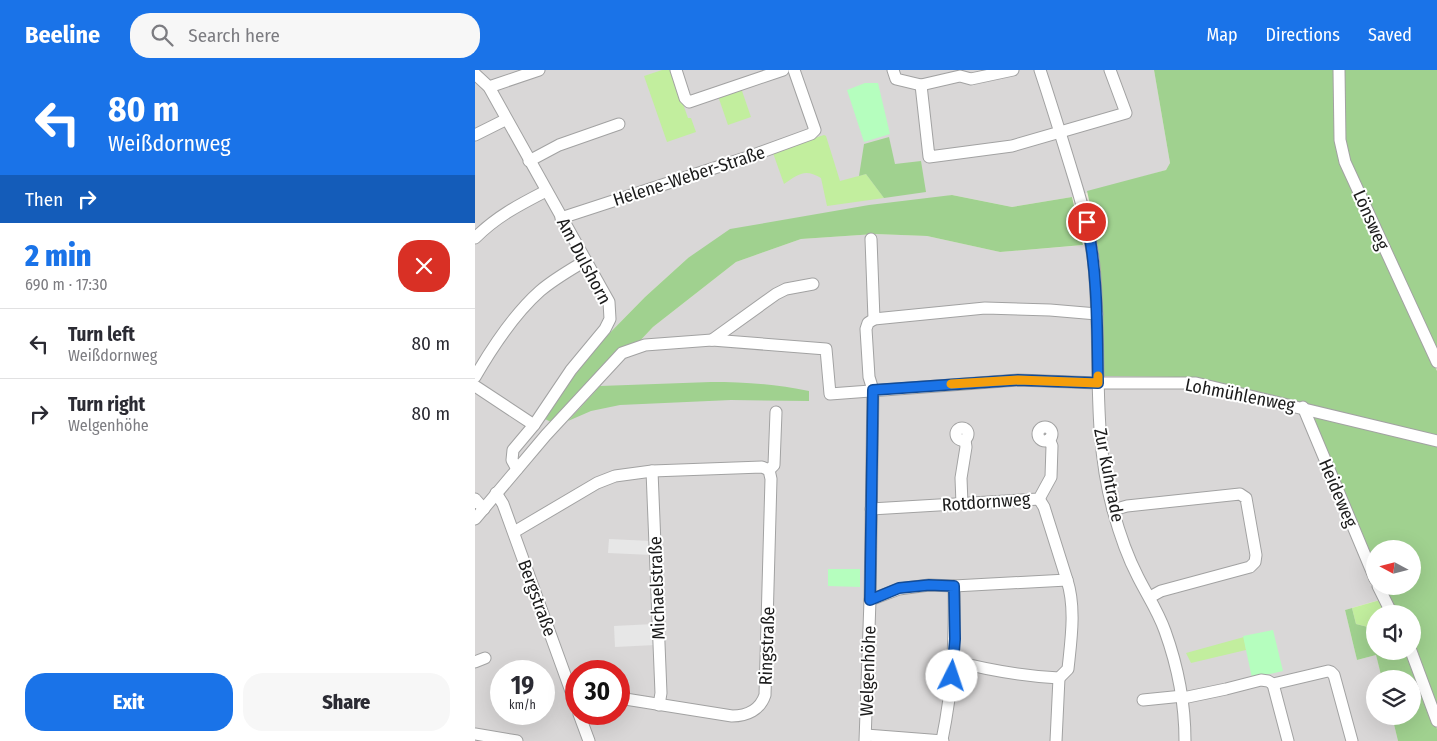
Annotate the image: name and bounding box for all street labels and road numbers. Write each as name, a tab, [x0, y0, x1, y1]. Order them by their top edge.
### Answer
street label: Helene-Weber-Straße	[610, 141, 768, 211]
street label: Lönsweg	[1348, 187, 1394, 254]
street label: Am Dulshorn	[552, 214, 616, 308]
street label: Lohmühlenweg	[1183, 374, 1297, 417]
street label: Zur Kuhtrade	[1089, 426, 1129, 524]
street label: Heideweg	[1314, 456, 1362, 531]
street label: Rotdornweg	[941, 488, 1032, 516]
street label: Michaelstraße	[644, 536, 670, 640]
street label: Bergstraße	[513, 557, 561, 639]
street label: Ringstraße	[755, 606, 779, 686]
street label: Welgenhöhe	[855, 625, 881, 717]

